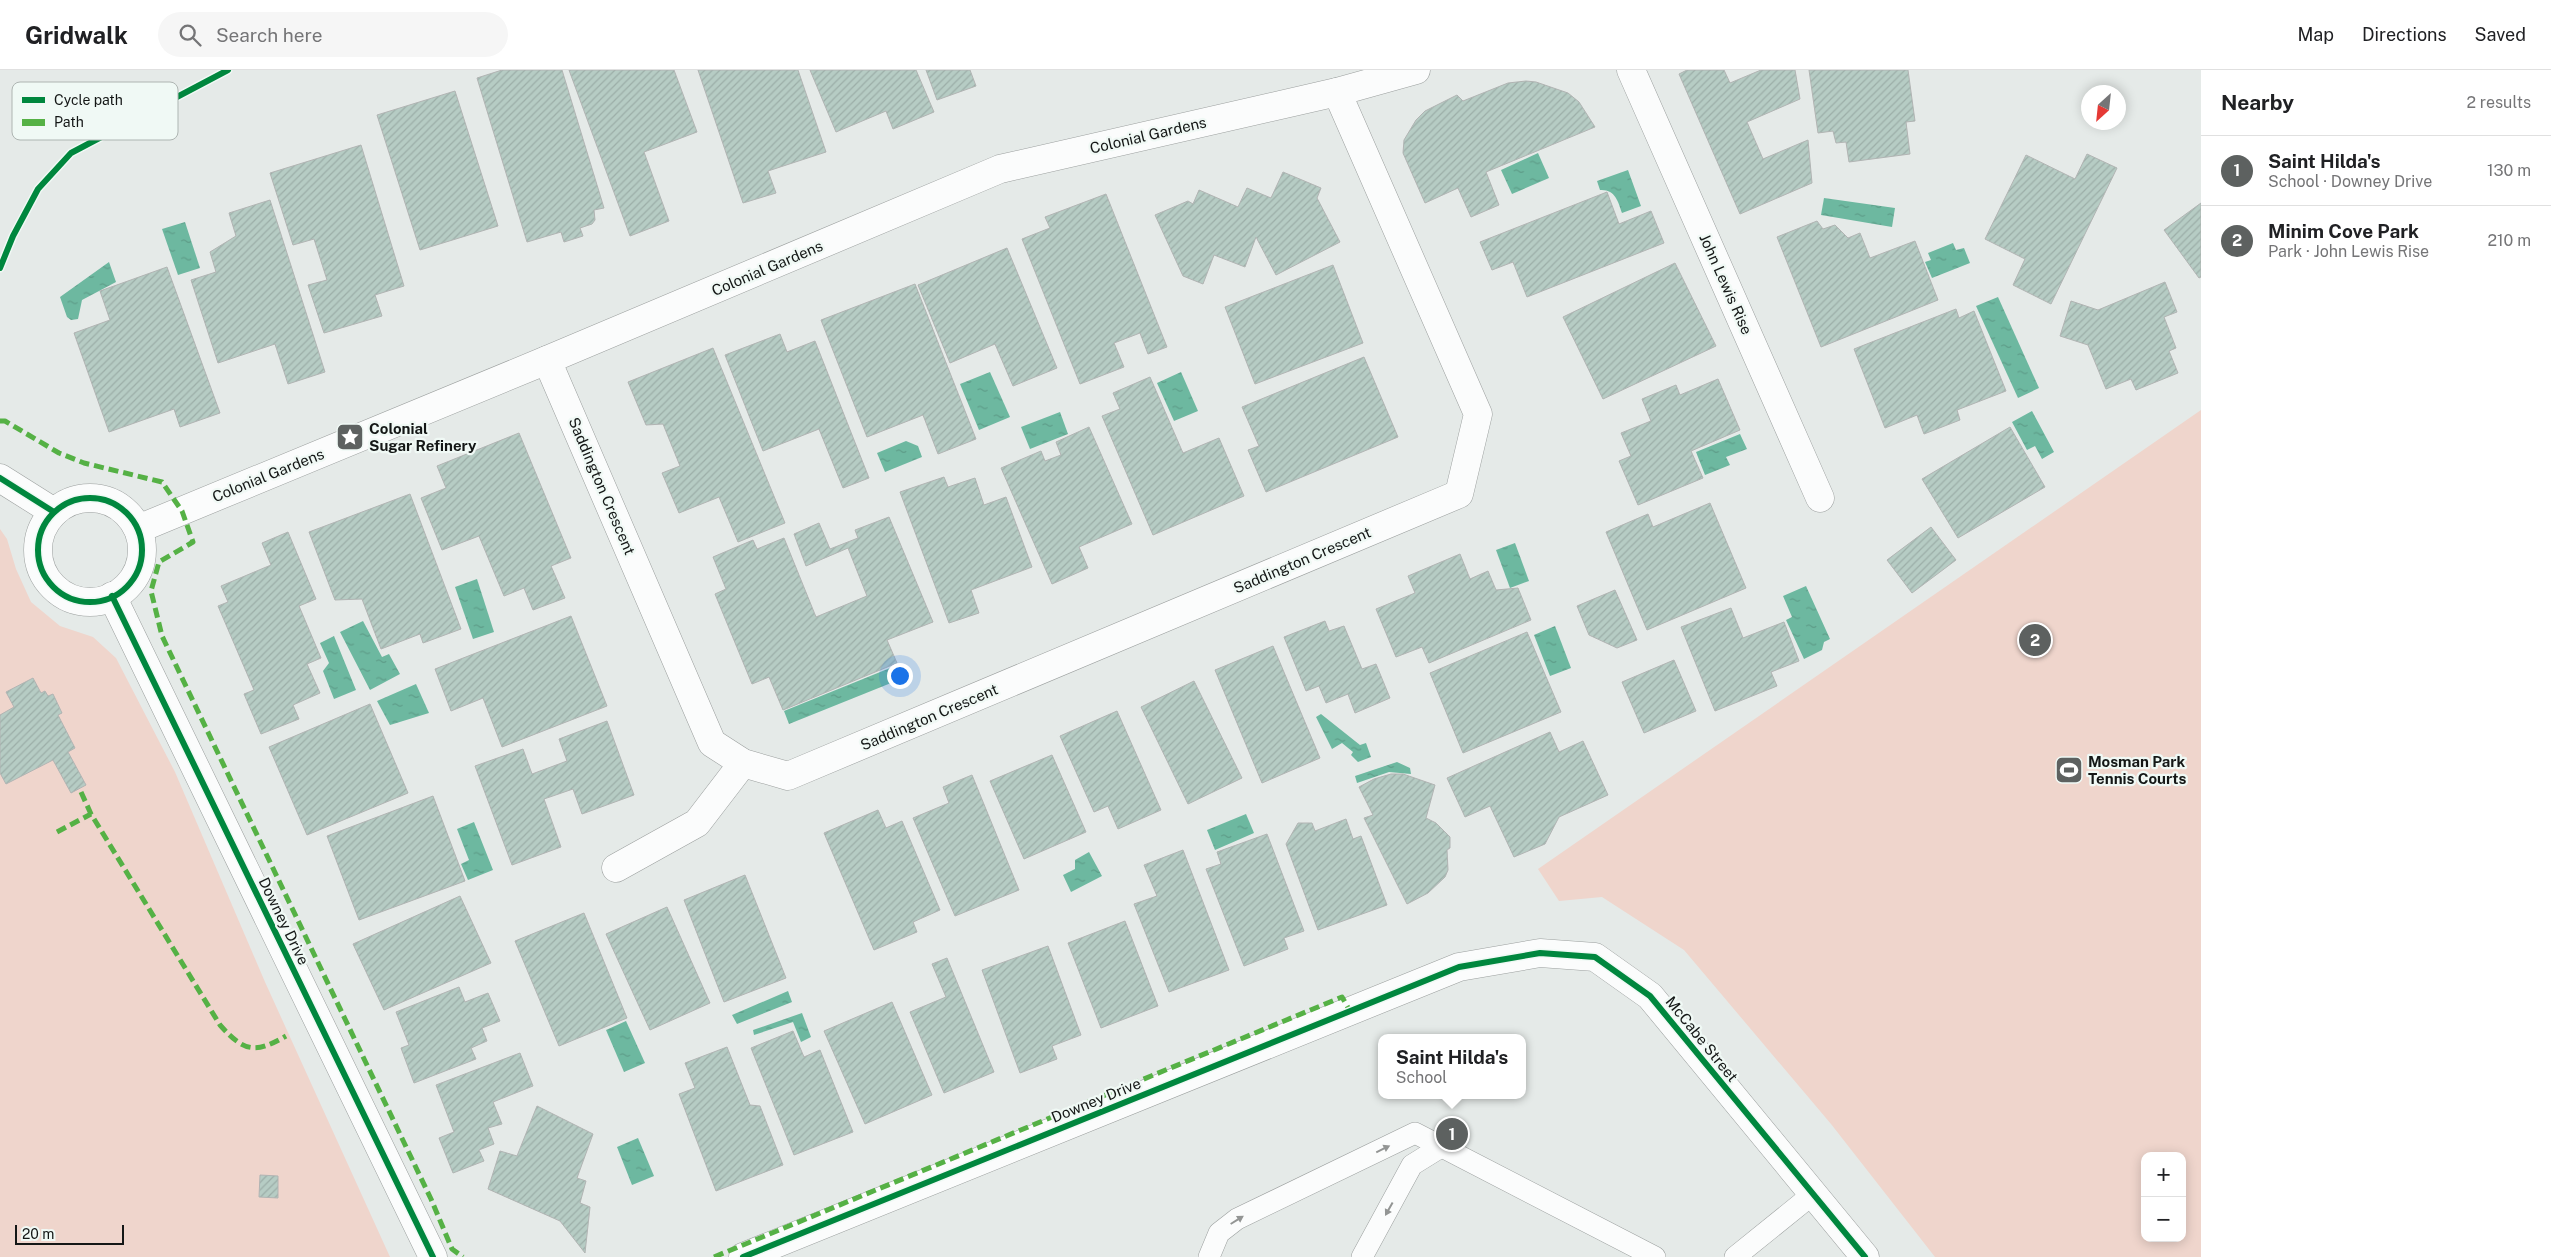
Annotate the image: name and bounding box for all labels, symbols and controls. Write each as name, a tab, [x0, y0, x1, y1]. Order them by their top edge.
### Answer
search box	[158, 12, 508, 57]
text: Gridwalk	[25, 21, 128, 49]
icon: search	[176, 21, 204, 49]
text: Search here	[216, 24, 323, 46]
text: Map	[2297, 24, 2334, 45]
text: Directions	[2362, 24, 2447, 45]
text: Saved	[2475, 24, 2526, 45]
legend	[12, 82, 178, 140]
north arrow	[2081, 85, 2126, 130]
text: Nearby	[2221, 90, 2294, 115]
text: Cycle path	[54, 92, 123, 108]
text: 2 results	[2466, 93, 2531, 112]
street label: Colonial Gardens	[1088, 113, 1208, 157]
text: Path	[54, 114, 84, 130]
text: Saint Hilda's	[2268, 150, 2381, 172]
text: 1	[2234, 161, 2240, 180]
text: 130 m	[2487, 161, 2531, 180]
text: School · Downey Drive	[2268, 172, 2432, 191]
text: Minim Cove Park	[2268, 220, 2419, 242]
street label: John Lewis Rise	[1696, 231, 1756, 337]
text: 2	[2232, 231, 2242, 250]
text: 210 m	[2487, 231, 2531, 250]
street label: Colonial Gardens	[709, 237, 825, 299]
text: Park · John Lewis Rise	[2268, 242, 2429, 261]
street label: Saddington Crescent	[565, 415, 639, 557]
place label: Colonial Sugar Refinery	[369, 420, 477, 454]
place icon: Colonial Sugar Refinery	[335, 422, 365, 452]
street label: Colonial Gardens	[210, 445, 326, 505]
street label: Saddington Crescent	[1231, 523, 1373, 597]
pin: 2	[2019, 621, 2051, 659]
your location	[887, 663, 913, 689]
street label: Saddington Crescent	[858, 680, 1000, 754]
place label: Mosman Park Tennis Courts	[2088, 753, 2186, 787]
sports icon: Mosman Park Tennis Courts	[2054, 755, 2084, 785]
street label: Downey Drive	[256, 875, 312, 967]
street label: McCabe Street	[1662, 993, 1742, 1085]
popup	[1378, 1034, 1526, 1099]
text: Saint Hilda's	[1396, 1046, 1508, 1068]
text: School	[1396, 1068, 1447, 1087]
street label: Downey Drive	[1049, 1074, 1143, 1126]
pin: 1	[1436, 1115, 1468, 1153]
one-way arrow	[1376, 1144, 1390, 1152]
map controls	[2141, 1152, 2186, 1242]
button: +	[2141, 1152, 2186, 1197]
button: −	[2141, 1197, 2186, 1242]
one-way arrow	[1384, 1202, 1393, 1215]
one-way arrow	[1231, 1215, 1244, 1224]
scale bar	[15, 1222, 124, 1245]
text: 20 m	[22, 1226, 54, 1242]

